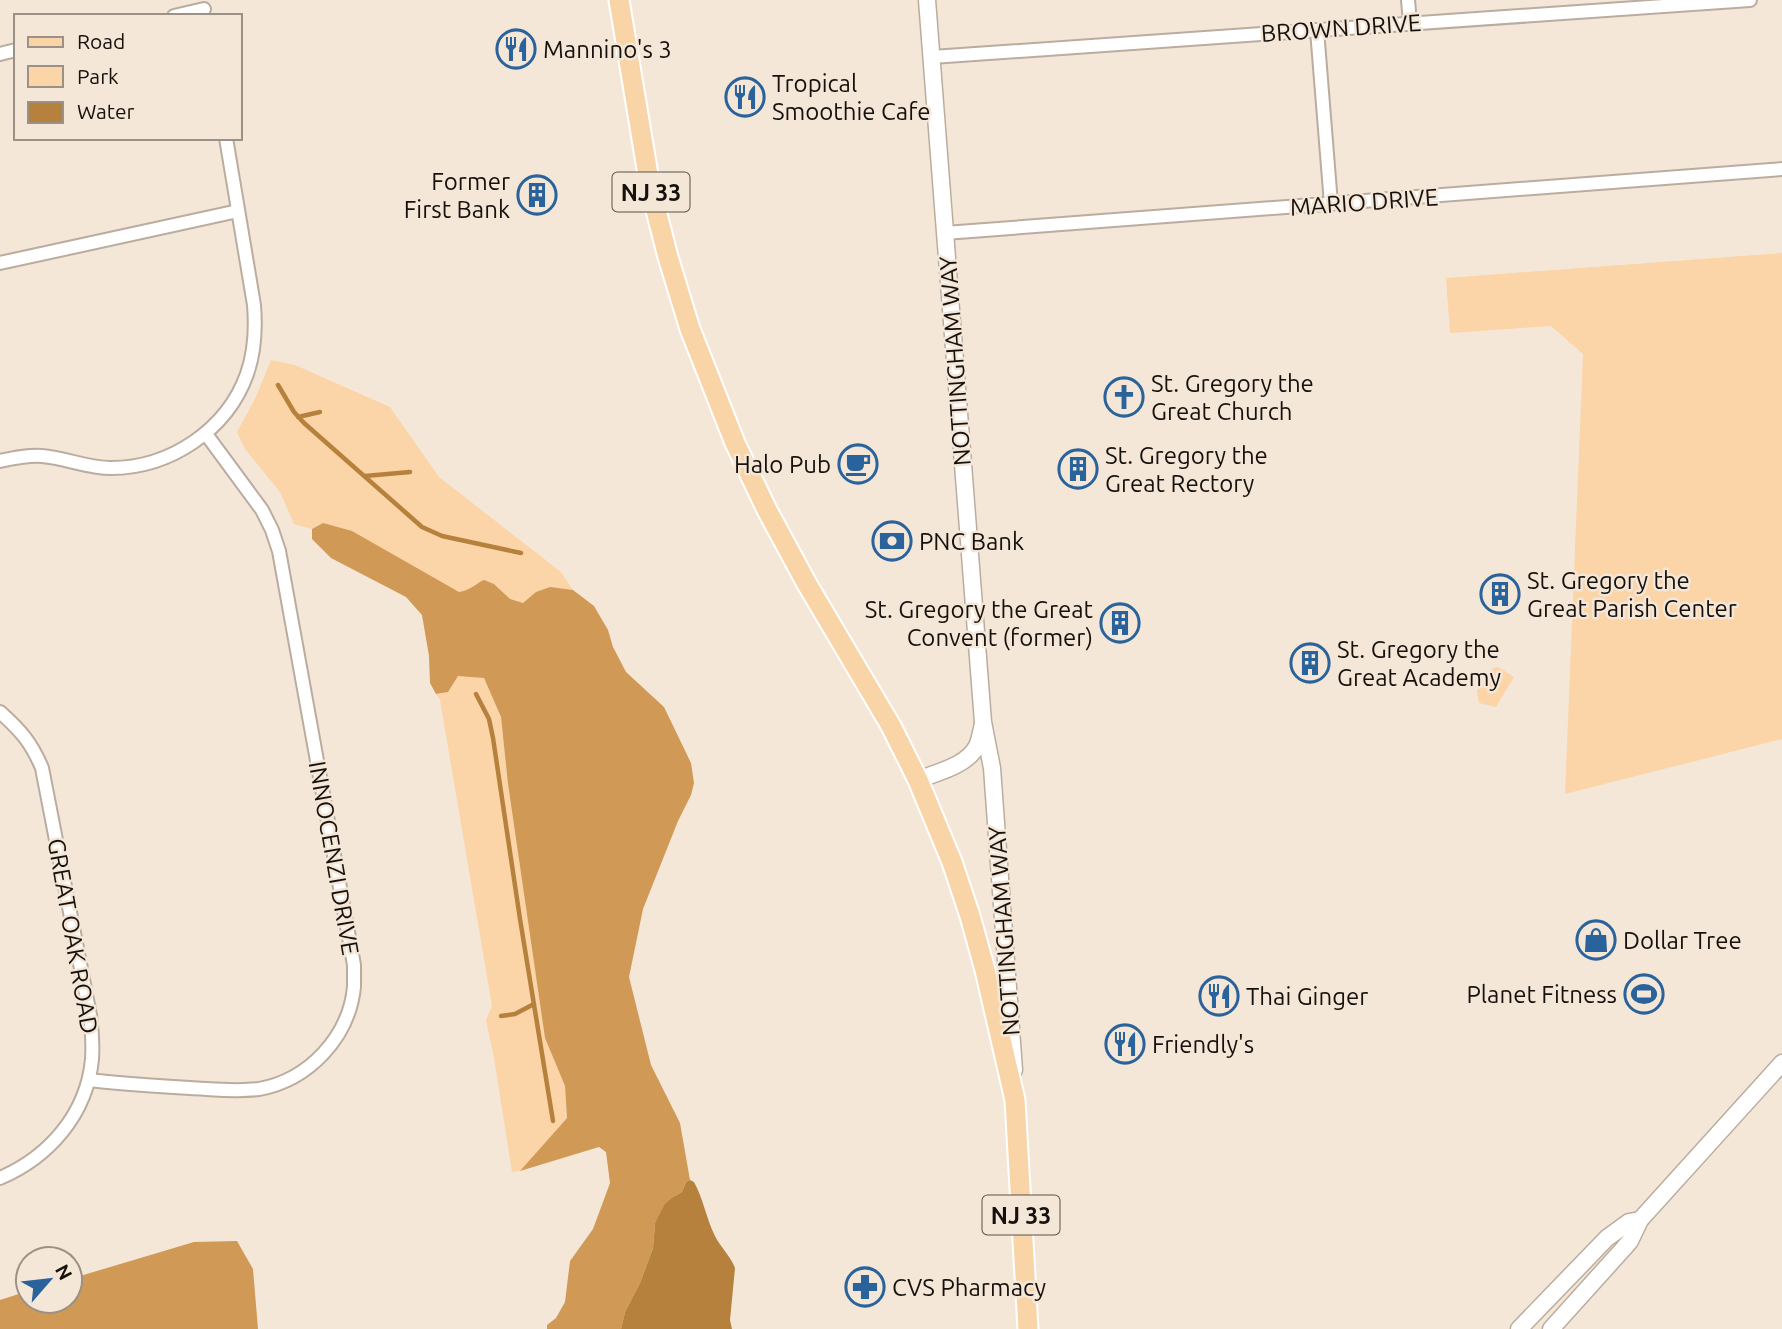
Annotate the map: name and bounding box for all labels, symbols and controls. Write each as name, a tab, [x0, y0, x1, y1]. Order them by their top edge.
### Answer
street label: BROWN DRIVE	[1260, 9, 1422, 47]
legend	[14, 14, 242, 140]
restaurant icon: Mannino's 3	[495, 28, 537, 70]
text: Road	[77, 29, 125, 53]
place label: Mannino's 3	[543, 36, 672, 63]
text: Park	[77, 64, 119, 88]
place label: Tropical Smoothie Cafe	[772, 70, 931, 125]
restaurant icon: Tropical Smoothie Cafe	[724, 76, 766, 118]
text: Water	[77, 99, 135, 123]
place label: Former First Bank	[404, 168, 510, 223]
road number: NJ 33	[612, 172, 690, 211]
building icon: Former First Bank	[516, 174, 558, 216]
street label: MARIO DRIVE	[1289, 183, 1439, 221]
street label: NOTTINGHAM WAY	[934, 255, 976, 467]
place label: St. Gregory the Great Church	[1151, 370, 1314, 425]
church icon: St. Gregory the Great Church	[1103, 376, 1145, 418]
place label: St. Gregory the Great Rectory	[1105, 442, 1268, 497]
cafe icon: Halo Pub	[837, 443, 879, 485]
building icon: St. Gregory the Great Rectory	[1057, 448, 1099, 490]
place label: Halo Pub	[734, 451, 831, 478]
bank icon: PNC Bank	[871, 520, 913, 562]
place label: PNC Bank	[919, 528, 1024, 555]
place label: St. Gregory the Great Parish Center	[1527, 567, 1737, 622]
building icon: St. Gregory the Great Parish Center	[1479, 573, 1521, 615]
place label: St. Gregory the Great Convent (former)	[865, 596, 1094, 651]
building icon: St. Gregory the Great Convent (former)	[1099, 602, 1141, 644]
place label: St. Gregory the Great Academy	[1337, 636, 1501, 691]
building icon: St. Gregory the Great Academy	[1289, 642, 1331, 684]
street label: INNOCENZI DRIVE	[304, 759, 364, 957]
street label: NOTTINGHAM WAY	[983, 825, 1025, 1037]
street label: GREAT OAK ROAD	[43, 836, 103, 1036]
shop icon: Dollar Tree	[1575, 919, 1617, 961]
place label: Dollar Tree	[1623, 927, 1742, 954]
sports icon: Planet Fitness	[1623, 973, 1665, 1015]
restaurant icon: Thai Ginger	[1198, 975, 1240, 1017]
place label: Planet Fitness	[1466, 981, 1617, 1008]
place label: Thai Ginger	[1246, 983, 1368, 1010]
restaurant icon: Friendly's	[1104, 1023, 1146, 1065]
place label: Friendly's	[1152, 1031, 1254, 1058]
road number: NJ 33	[982, 1196, 1060, 1234]
north arrow	[14, 1245, 84, 1315]
text: N	[51, 1261, 77, 1283]
pharmacy icon: CVS Pharmacy	[844, 1266, 886, 1308]
place label: CVS Pharmacy	[892, 1274, 1046, 1301]

